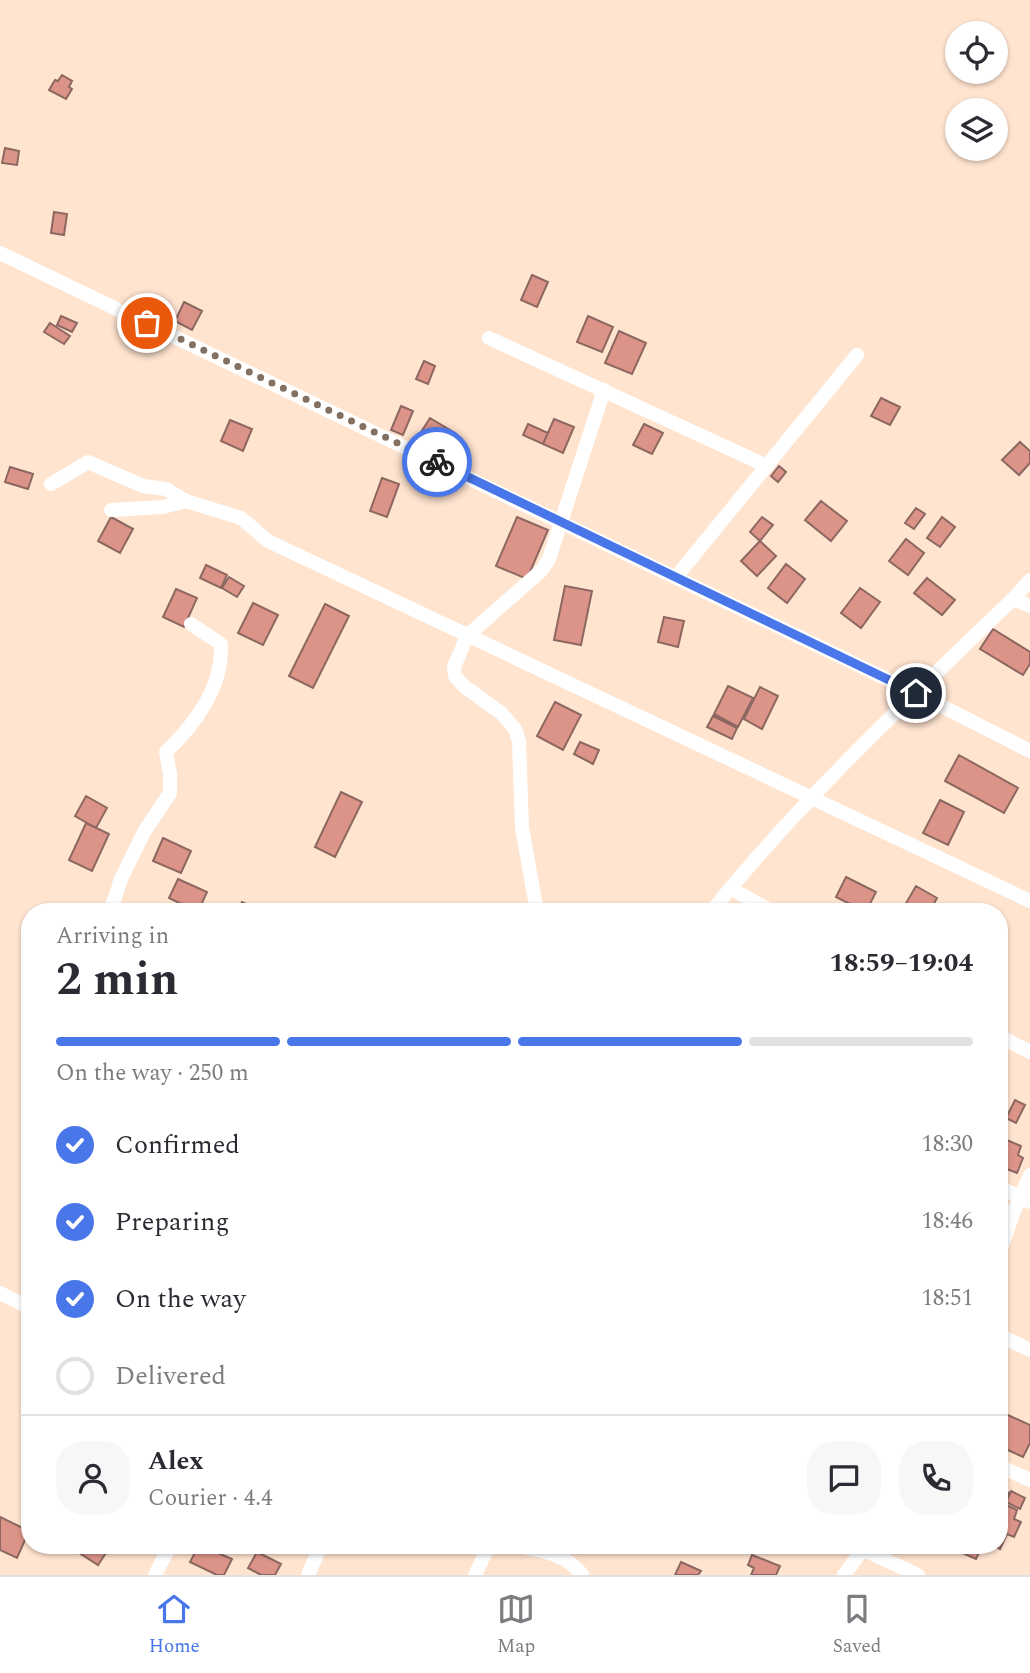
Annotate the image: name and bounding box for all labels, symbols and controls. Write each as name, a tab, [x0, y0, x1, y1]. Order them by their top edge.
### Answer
map controls	[945, 21, 1008, 161]
button: locate	[945, 21, 1008, 84]
button: layers	[945, 98, 1008, 161]
pin	[117, 293, 177, 353]
icon: bag	[128, 304, 166, 342]
courier	[402, 427, 472, 497]
icon: bike	[418, 443, 456, 481]
pin	[886, 663, 946, 723]
icon: home	[897, 674, 935, 712]
text: Arriving in	[56, 919, 169, 954]
text: 18:59–19:04	[829, 943, 973, 983]
text: 2 min	[56, 945, 178, 1015]
text: On the way · 250 m	[56, 1056, 249, 1091]
text: Confirmed	[115, 1125, 240, 1165]
icon: check	[56, 1126, 94, 1164]
text: 18:30	[921, 1127, 973, 1162]
text: Preparing	[115, 1202, 229, 1242]
icon: check	[56, 1203, 94, 1241]
text: 18:46	[921, 1204, 973, 1239]
text: On the way	[115, 1279, 246, 1319]
icon: check	[56, 1280, 94, 1318]
text: 18:51	[921, 1281, 973, 1316]
text: Delivered	[115, 1356, 226, 1396]
button: person	[56, 1441, 130, 1515]
text: Alex	[148, 1441, 203, 1481]
button: chat	[807, 1441, 881, 1515]
button: phone	[899, 1441, 973, 1515]
text: Courier · 4.4	[148, 1481, 273, 1516]
tab: Home	[149, 1590, 200, 1661]
tab: Map	[497, 1590, 535, 1661]
tab: Saved	[833, 1590, 881, 1661]

